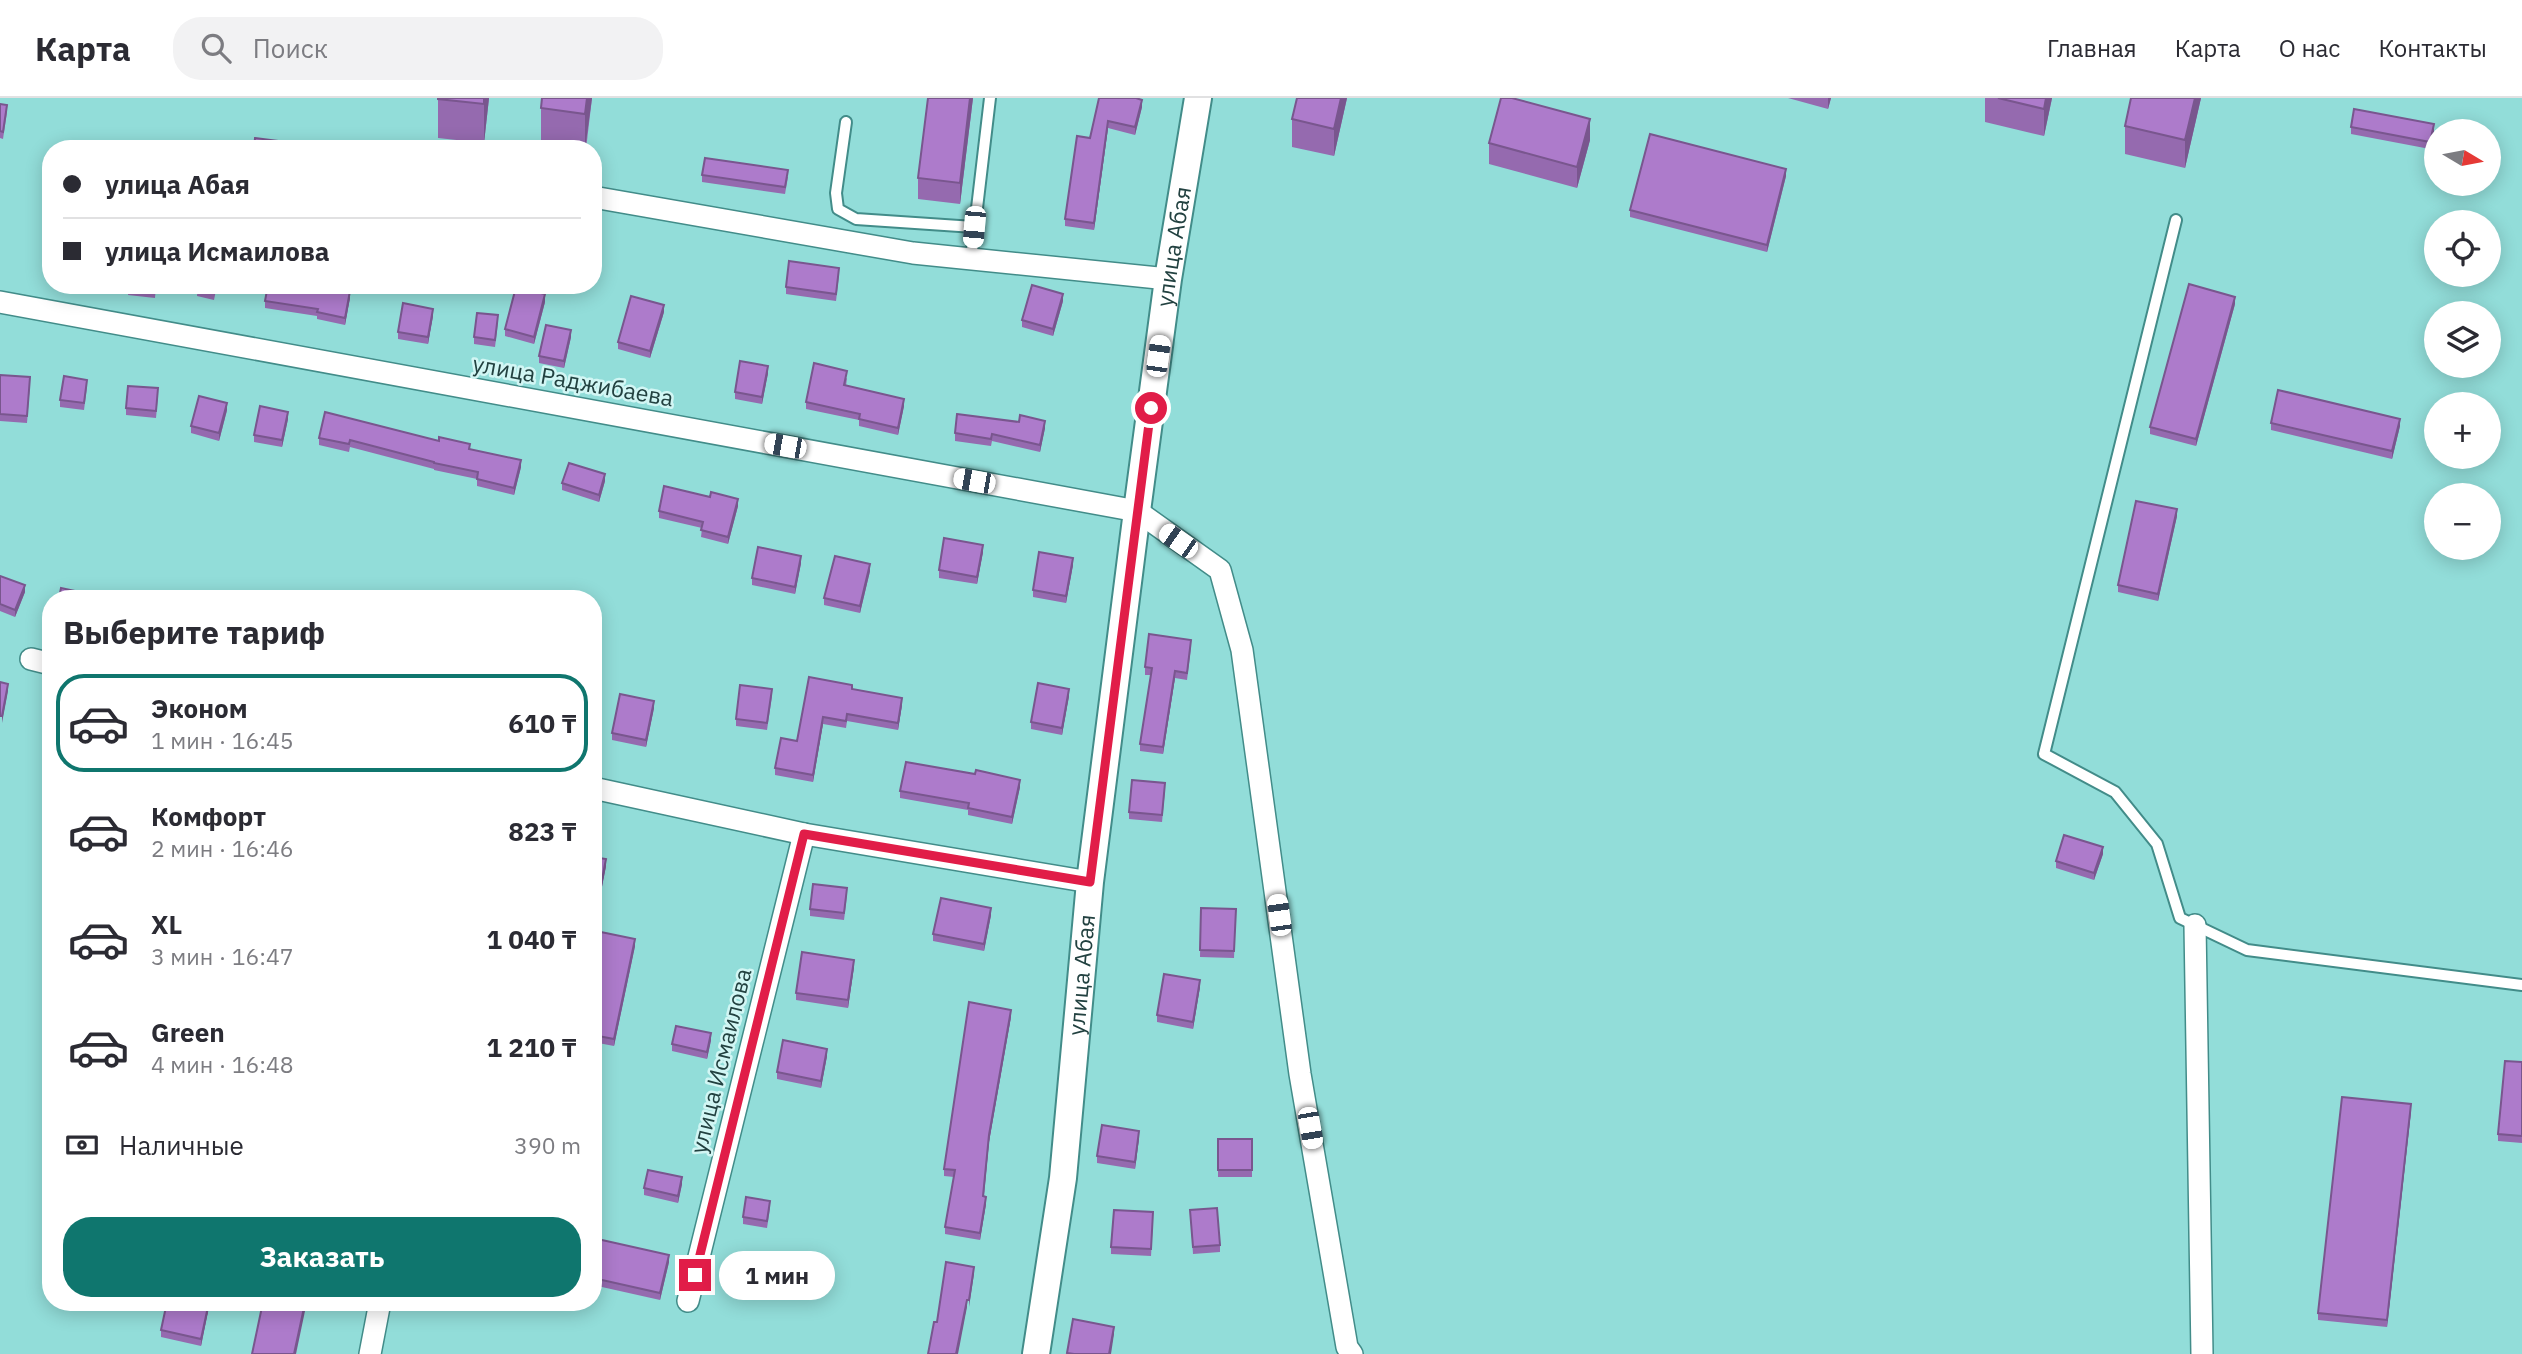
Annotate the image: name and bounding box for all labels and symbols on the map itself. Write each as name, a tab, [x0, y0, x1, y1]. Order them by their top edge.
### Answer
north arrow	[2424, 119, 2501, 196]
street label: улица Абая	[1148, 184, 1197, 309]
car	[962, 205, 987, 249]
car	[1145, 334, 1172, 378]
street label: улица Раджибаева	[470, 348, 676, 412]
route start	[1135, 392, 1167, 424]
car	[763, 432, 808, 460]
car	[952, 467, 997, 495]
car	[1155, 520, 1202, 562]
car	[1266, 893, 1293, 937]
street label: улица Абая	[1060, 913, 1101, 1037]
street label: улица Исмаилова	[683, 965, 758, 1156]
car	[1297, 1105, 1324, 1151]
callout: 1 мин	[720, 1250, 835, 1300]
route end	[679, 1259, 711, 1291]

